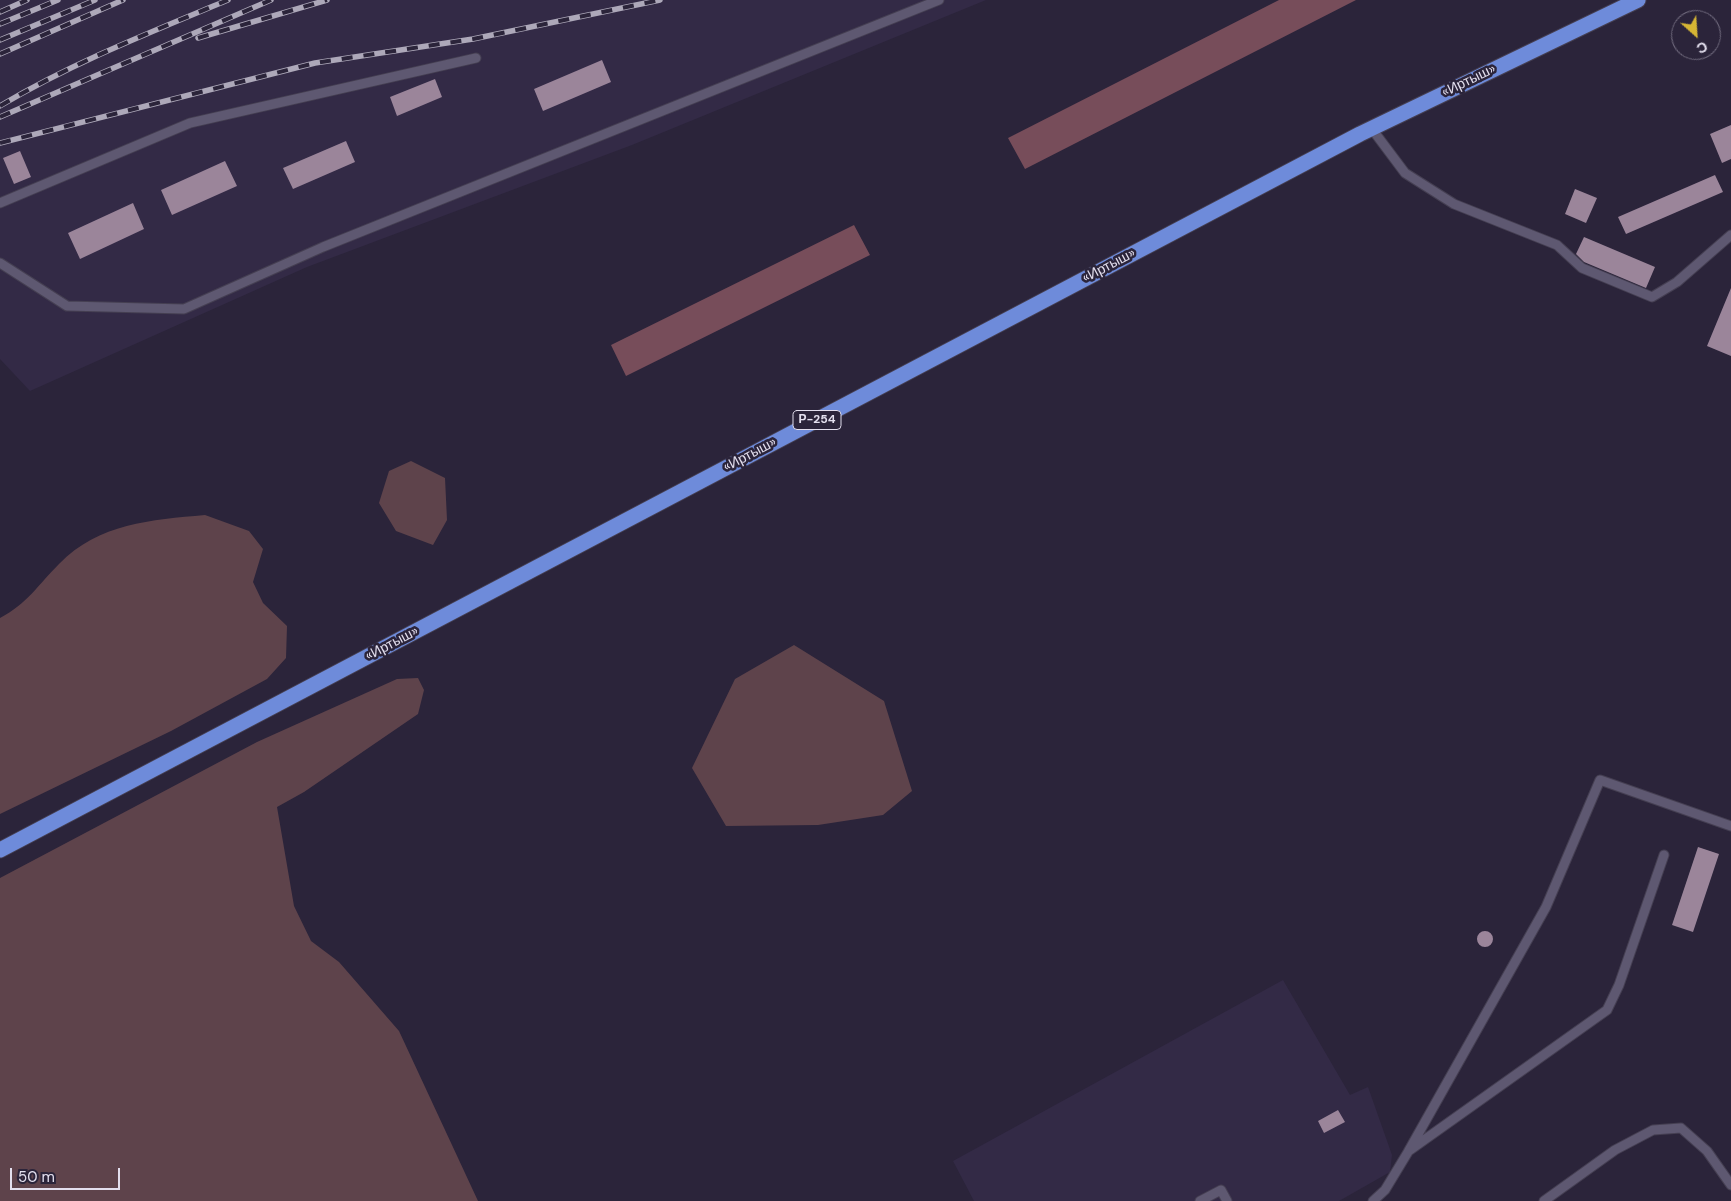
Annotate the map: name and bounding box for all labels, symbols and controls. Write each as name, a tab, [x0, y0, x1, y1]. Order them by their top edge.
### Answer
north arrow	[1671, 10, 1721, 60]
text: С	[1694, 37, 1711, 58]
street label: «Иртыш»	[1439, 61, 1499, 101]
street label: «Иртыш»	[1079, 245, 1139, 287]
road number: Р-254	[793, 410, 841, 430]
street label: «Иртыш»	[720, 434, 780, 476]
street label: «Иртыш»	[362, 623, 422, 665]
scale bar	[12, 1158, 122, 1190]
text: 50 m	[18, 1167, 55, 1187]

